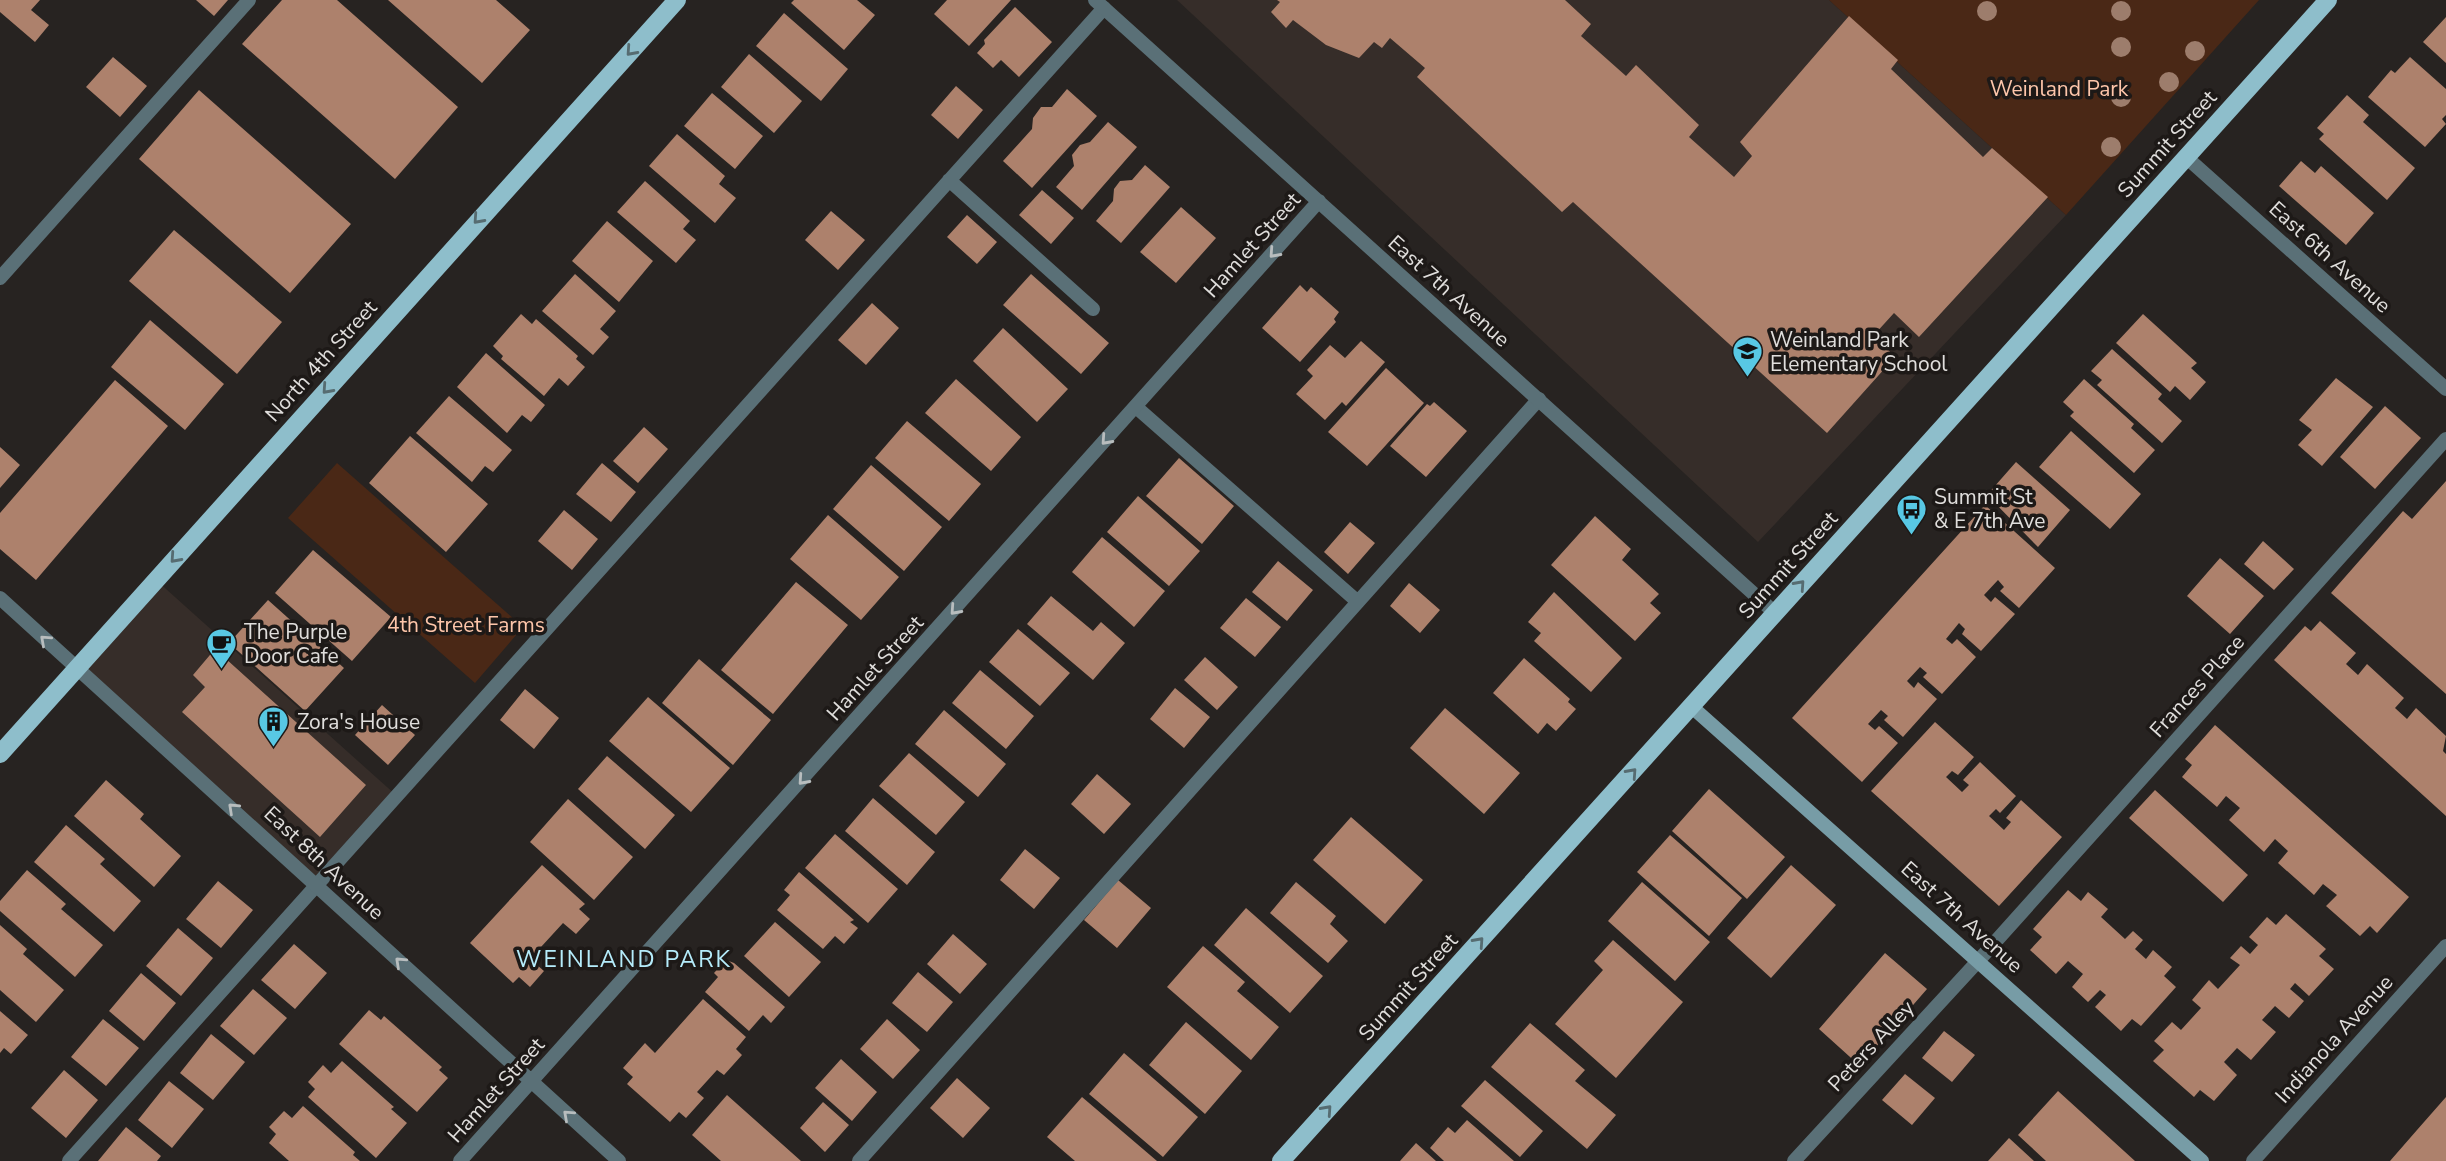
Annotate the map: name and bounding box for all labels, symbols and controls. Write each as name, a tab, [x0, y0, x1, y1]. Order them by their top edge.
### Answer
one-way arrow	[627, 42, 639, 55]
park label: Weinland Park	[1990, 75, 2129, 103]
street label: Summit Street	[2111, 84, 2223, 204]
street label: Hamlet Street	[1197, 186, 1307, 304]
street label: East 6th Avenue	[2263, 195, 2397, 319]
one-way arrow	[474, 211, 487, 224]
street label: East 7th Avenue	[1382, 229, 1516, 353]
one-way arrow	[1270, 244, 1282, 257]
street label: North 4th Street	[259, 294, 384, 428]
place label: Weinland Park Elementary School	[1770, 326, 1948, 378]
school or university icon: Weinland Park Elementary School	[1730, 335, 1764, 379]
one-way arrow	[323, 381, 335, 394]
one-way arrow	[1102, 432, 1114, 445]
place label: Summit St & E 7th Ave	[1934, 483, 2045, 535]
bus stop icon: Summit St & E 7th Ave	[1894, 492, 1928, 536]
street label: Summit Street	[1732, 505, 1844, 625]
one-way arrow	[171, 550, 183, 563]
one-way arrow	[1792, 580, 1804, 593]
one-way arrow	[951, 602, 963, 615]
street label: Hamlet Street	[820, 609, 930, 727]
park label: 4th Street Farms	[387, 611, 545, 639]
place label: The Purple Door Cafe	[244, 618, 347, 670]
cafe icon: The Purple Door Cafe	[204, 627, 238, 671]
street label: Frances Place	[2143, 629, 2251, 743]
one-way arrow	[41, 635, 54, 648]
building icon: Zora's House	[257, 705, 291, 749]
place label: Zora's House	[297, 708, 420, 736]
one-way arrow	[1624, 768, 1636, 781]
one-way arrow	[799, 772, 811, 785]
street label: East 8th Avenue	[258, 800, 390, 926]
one-way arrow	[228, 804, 241, 816]
street label: East 7th Avenue	[1895, 855, 2029, 979]
street label: Summit Street	[1352, 927, 1464, 1047]
one-way arrow	[1471, 937, 1484, 950]
district label: WEINLAND PARK	[516, 944, 732, 975]
one-way arrow	[395, 958, 408, 970]
street label: Indianola Avenue	[2269, 969, 2399, 1109]
street label: Peters Alley	[1822, 994, 1921, 1098]
street label: Hamlet Street	[441, 1031, 551, 1149]
one-way arrow	[1318, 1105, 1331, 1118]
one-way arrow	[564, 1111, 577, 1123]

